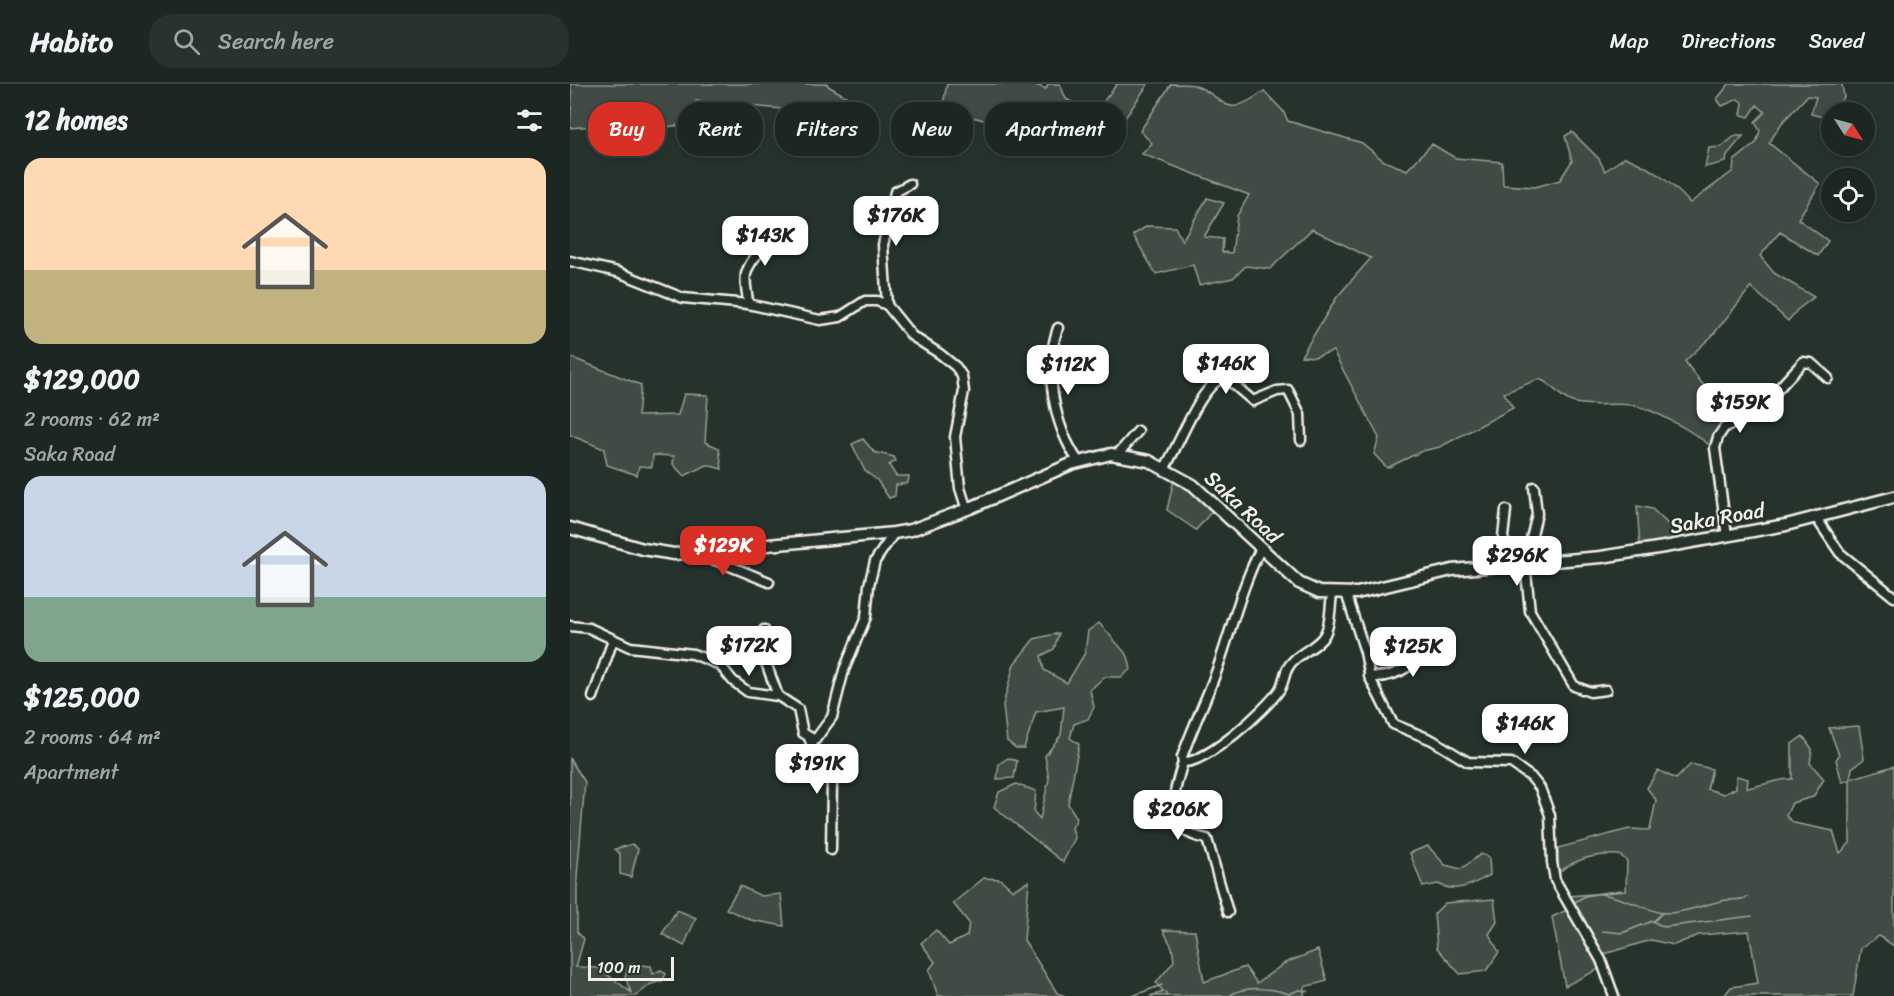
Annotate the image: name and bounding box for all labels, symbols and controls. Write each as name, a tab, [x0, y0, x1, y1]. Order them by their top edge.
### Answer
search box	[149, 14, 569, 68]
text: Habito	[30, 17, 113, 66]
text: Search here	[218, 22, 334, 61]
text: Map	[1610, 22, 1648, 60]
text: Directions	[1681, 22, 1776, 60]
text: Saved	[1809, 22, 1864, 60]
icon: search	[170, 25, 203, 58]
text: 12 homes	[24, 97, 128, 143]
chip: Buy	[588, 102, 665, 156]
chip: Rent	[677, 102, 763, 156]
chip: Filters	[775, 102, 879, 156]
chip: New	[891, 102, 973, 156]
chip: Apartment	[985, 102, 1126, 156]
north arrow	[1821, 102, 1875, 156]
map controls	[1821, 102, 1875, 222]
icon: filters	[513, 104, 546, 137]
button: locate	[1821, 168, 1875, 222]
pin: $176K	[854, 196, 938, 247]
icon: home	[231, 197, 339, 305]
text: $176K	[868, 198, 924, 233]
pin: $143K	[723, 216, 807, 267]
text: $143K	[736, 218, 794, 253]
pin: $146K	[1184, 344, 1268, 395]
pin: $112K	[1026, 345, 1110, 396]
text: $146K	[1197, 346, 1255, 381]
text: $112K	[1041, 347, 1095, 382]
text: $129,000	[24, 356, 140, 402]
pin: $159K	[1698, 383, 1782, 434]
text: $159K	[1711, 385, 1769, 420]
text: 2 rooms · 62 m²	[24, 402, 160, 437]
text: Saka Road	[24, 437, 115, 472]
street label: Saka Road	[1195, 460, 1292, 555]
street label: Saka Road	[1667, 491, 1769, 545]
icon: home	[231, 515, 339, 623]
pin: $129K	[681, 526, 765, 577]
text: $129K	[694, 528, 752, 563]
pin: $296K	[1475, 536, 1559, 587]
text: $296K	[1487, 538, 1547, 573]
pin: $172K	[707, 626, 791, 677]
pin: $125K	[1371, 627, 1455, 678]
text: $172K	[720, 628, 778, 663]
text: $125K	[1384, 629, 1442, 664]
text: $125,000	[24, 674, 140, 720]
pin: $146K	[1483, 704, 1567, 755]
text: $146K	[1496, 706, 1554, 741]
text: 2 rooms · 64 m²	[24, 720, 161, 755]
pin: $191K	[775, 744, 859, 795]
text: $191K	[789, 746, 845, 781]
text: Apartment	[24, 755, 118, 790]
pin: $206K	[1136, 790, 1220, 841]
text: $206K	[1147, 792, 1209, 827]
text: 100 m	[597, 953, 641, 982]
scale bar	[588, 954, 674, 982]

